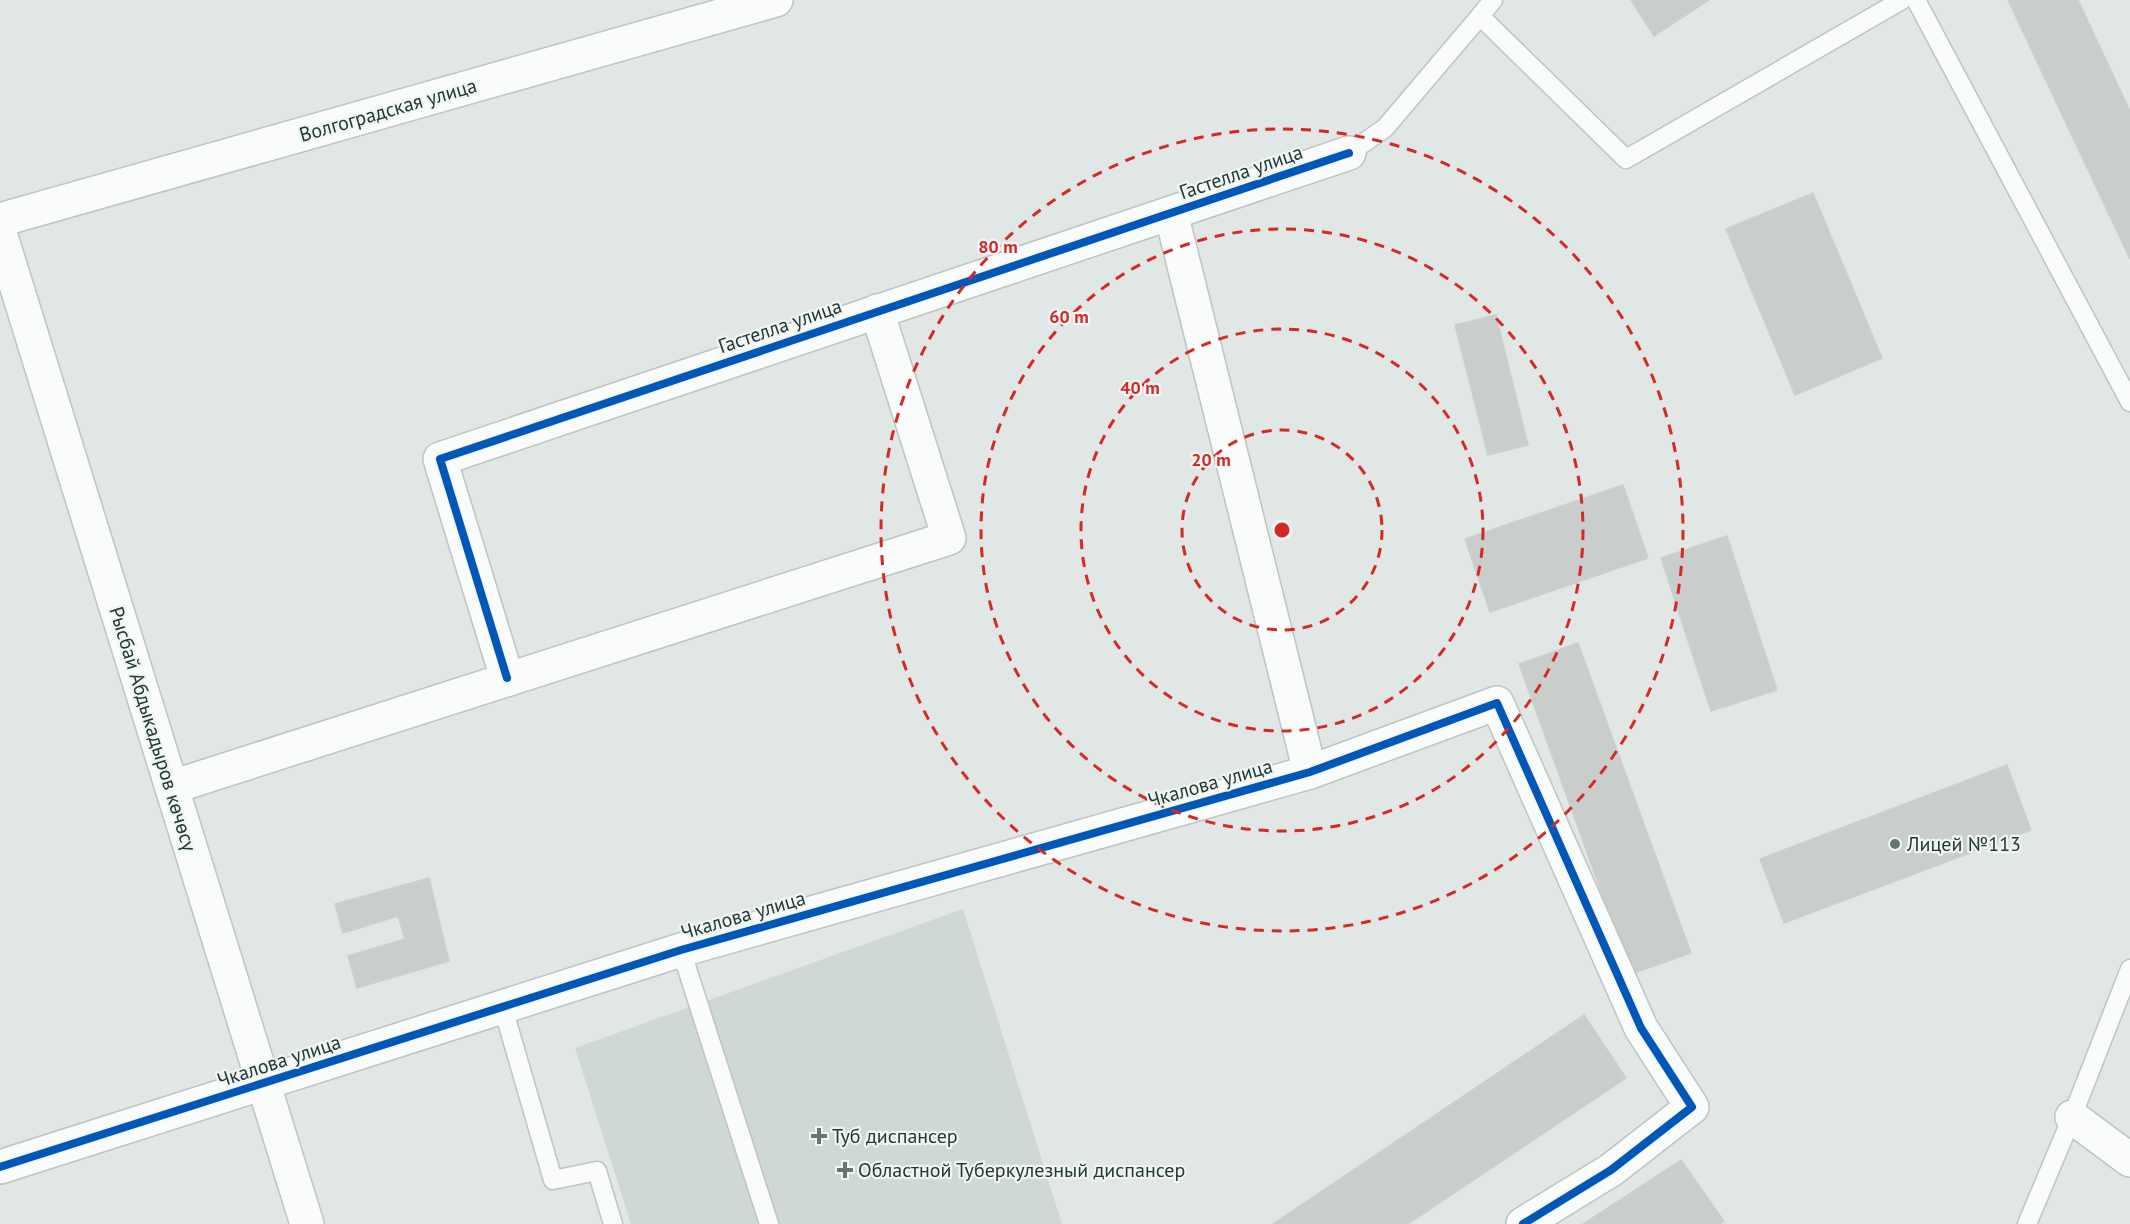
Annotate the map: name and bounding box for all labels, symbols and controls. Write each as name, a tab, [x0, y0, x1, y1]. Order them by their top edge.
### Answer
street label: Волгоградская улица	[296, 72, 480, 148]
street label: Гастелла улица	[1176, 139, 1306, 205]
text: 80 m	[978, 235, 1018, 258]
street label: Гастелла улица	[715, 293, 845, 359]
text: 60 m	[1049, 305, 1089, 328]
text: 40 m	[1120, 376, 1160, 399]
text: 20 m	[1191, 448, 1231, 471]
centre of rings	[1272, 520, 1292, 540]
street label: Рысбай Абдыкадыров көчөсү	[103, 603, 203, 855]
street label: Чкалова улица	[1145, 753, 1275, 813]
place label: Лицей №113	[1906, 831, 2021, 857]
marker: Лицей №113	[1888, 837, 1902, 851]
street label: Чкалова улица	[678, 885, 808, 945]
street label: Чкалова улица	[214, 1029, 344, 1093]
place label: Туб диспансер	[832, 1123, 958, 1149]
marker: Туб диспансер	[810, 1127, 828, 1145]
place label: Областной Туберкулезный диспансер	[858, 1157, 1185, 1183]
marker: Областной Туберкулезный диспансер	[836, 1161, 854, 1179]

